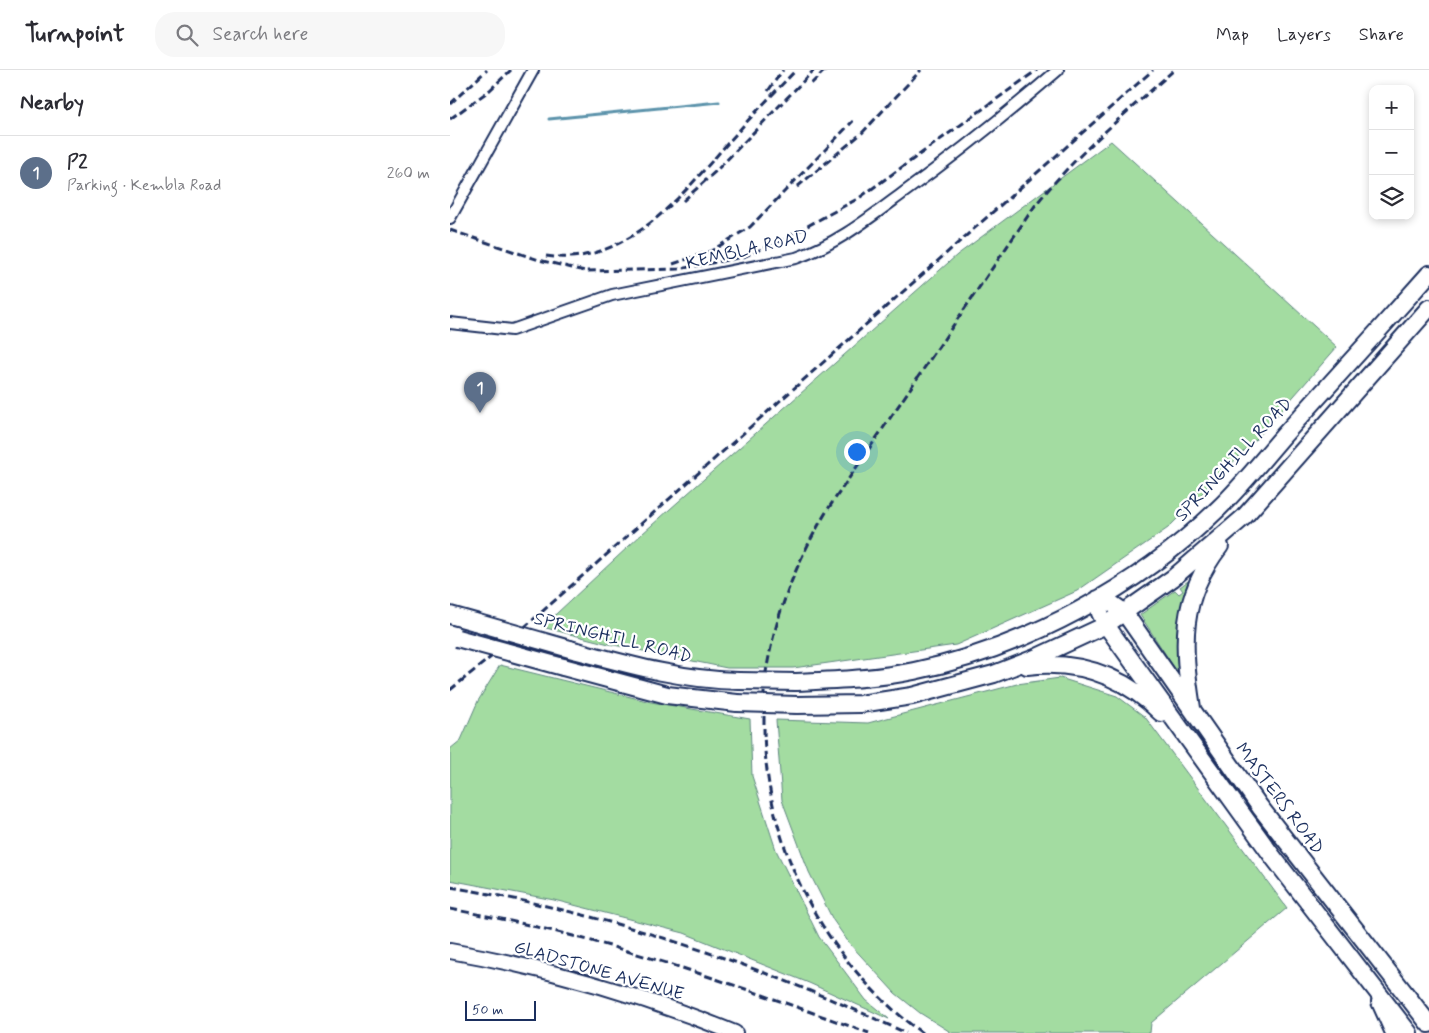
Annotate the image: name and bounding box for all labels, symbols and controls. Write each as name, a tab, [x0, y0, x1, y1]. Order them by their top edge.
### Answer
search box	[155, 12, 505, 57]
text: Turnpoint	[25, 19, 125, 50]
icon: search	[173, 21, 201, 49]
text: Search here	[213, 22, 308, 47]
text: Map	[1216, 23, 1249, 47]
text: Layers	[1277, 23, 1331, 47]
text: Share	[1359, 23, 1404, 47]
map controls	[1369, 85, 1414, 220]
button: +	[1369, 85, 1414, 130]
text: Nearby	[20, 89, 84, 117]
button: −	[1369, 130, 1414, 175]
text: P2	[67, 150, 88, 175]
text: 1	[32, 163, 40, 184]
text: 260 m	[387, 163, 430, 184]
text: Parking · Kembla Road	[67, 175, 221, 196]
button: layers	[1369, 175, 1414, 220]
street label: KEMBLA ROAD	[684, 224, 811, 276]
pin: 1	[464, 372, 496, 413]
street label: SPRINGHILL ROAD	[1170, 392, 1298, 527]
your location	[844, 439, 870, 465]
street label: SPRINGHILL ROAD	[531, 607, 694, 669]
street label: MASTERS ROAD	[1229, 738, 1329, 859]
street label: GLADSTONE AVENUE	[511, 935, 686, 1007]
scale bar	[465, 998, 536, 1021]
text: 50 m	[472, 1001, 503, 1019]

